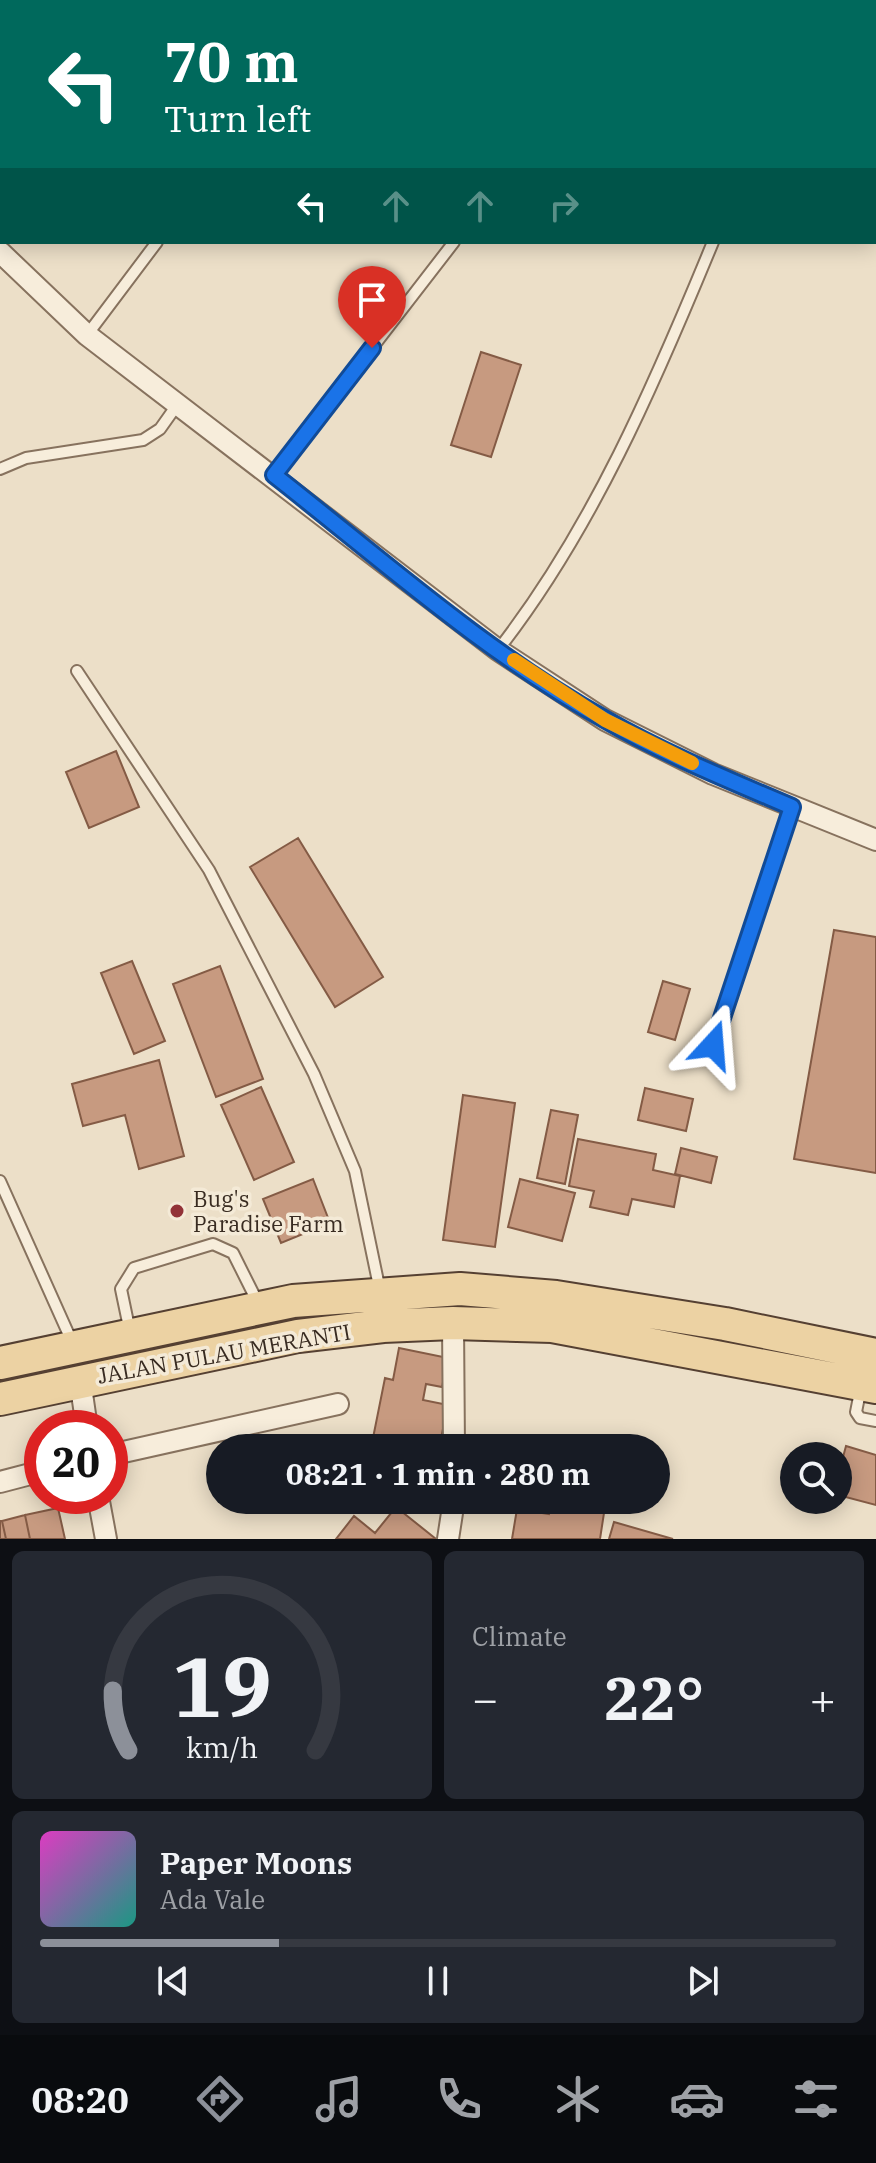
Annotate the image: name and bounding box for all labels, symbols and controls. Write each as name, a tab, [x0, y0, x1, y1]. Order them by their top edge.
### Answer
text: 70 m	[164, 25, 299, 97]
icon: left	[32, 32, 136, 136]
text: Turn left	[164, 95, 311, 142]
icon: left	[290, 184, 334, 228]
icon: ahead	[374, 184, 418, 228]
icon: ahead	[458, 184, 502, 228]
icon: right	[542, 184, 586, 228]
pin	[338, 266, 406, 348]
icon: arrive	[350, 278, 394, 322]
position arrow	[671, 1003, 755, 1087]
place label: Bug's Paradise Farm	[193, 1184, 344, 1238]
marker: Bug's Paradise Farm	[168, 1202, 186, 1220]
street label: JALAN PULAU MERANTI	[95, 1316, 353, 1390]
speed limit sign: 20	[24, 1410, 128, 1514]
map controls	[780, 1442, 852, 1514]
button: search	[780, 1442, 852, 1514]
text: 08:21 · 1 min · 280 m	[286, 1454, 590, 1493]
text: Climate	[472, 1619, 567, 1653]
text: 19	[172, 1632, 272, 1740]
text: 22°	[604, 1658, 704, 1737]
text: −	[472, 1670, 498, 1727]
text: +	[810, 1670, 836, 1727]
text: km/h	[186, 1729, 258, 1766]
text: Paper Moons	[160, 1843, 352, 1882]
text: Ada Vale	[160, 1882, 265, 1916]
icon: previous	[151, 1959, 195, 2003]
icon: pause	[416, 1959, 460, 2003]
icon: next	[681, 1959, 725, 2003]
icon: directions	[192, 2071, 248, 2127]
icon: music	[311, 2071, 367, 2127]
icon: phone	[431, 2071, 487, 2127]
icon: climate	[550, 2071, 606, 2127]
icon: car	[669, 2071, 725, 2127]
icon: filters	[788, 2071, 844, 2127]
text: 08:20	[32, 2076, 129, 2123]

